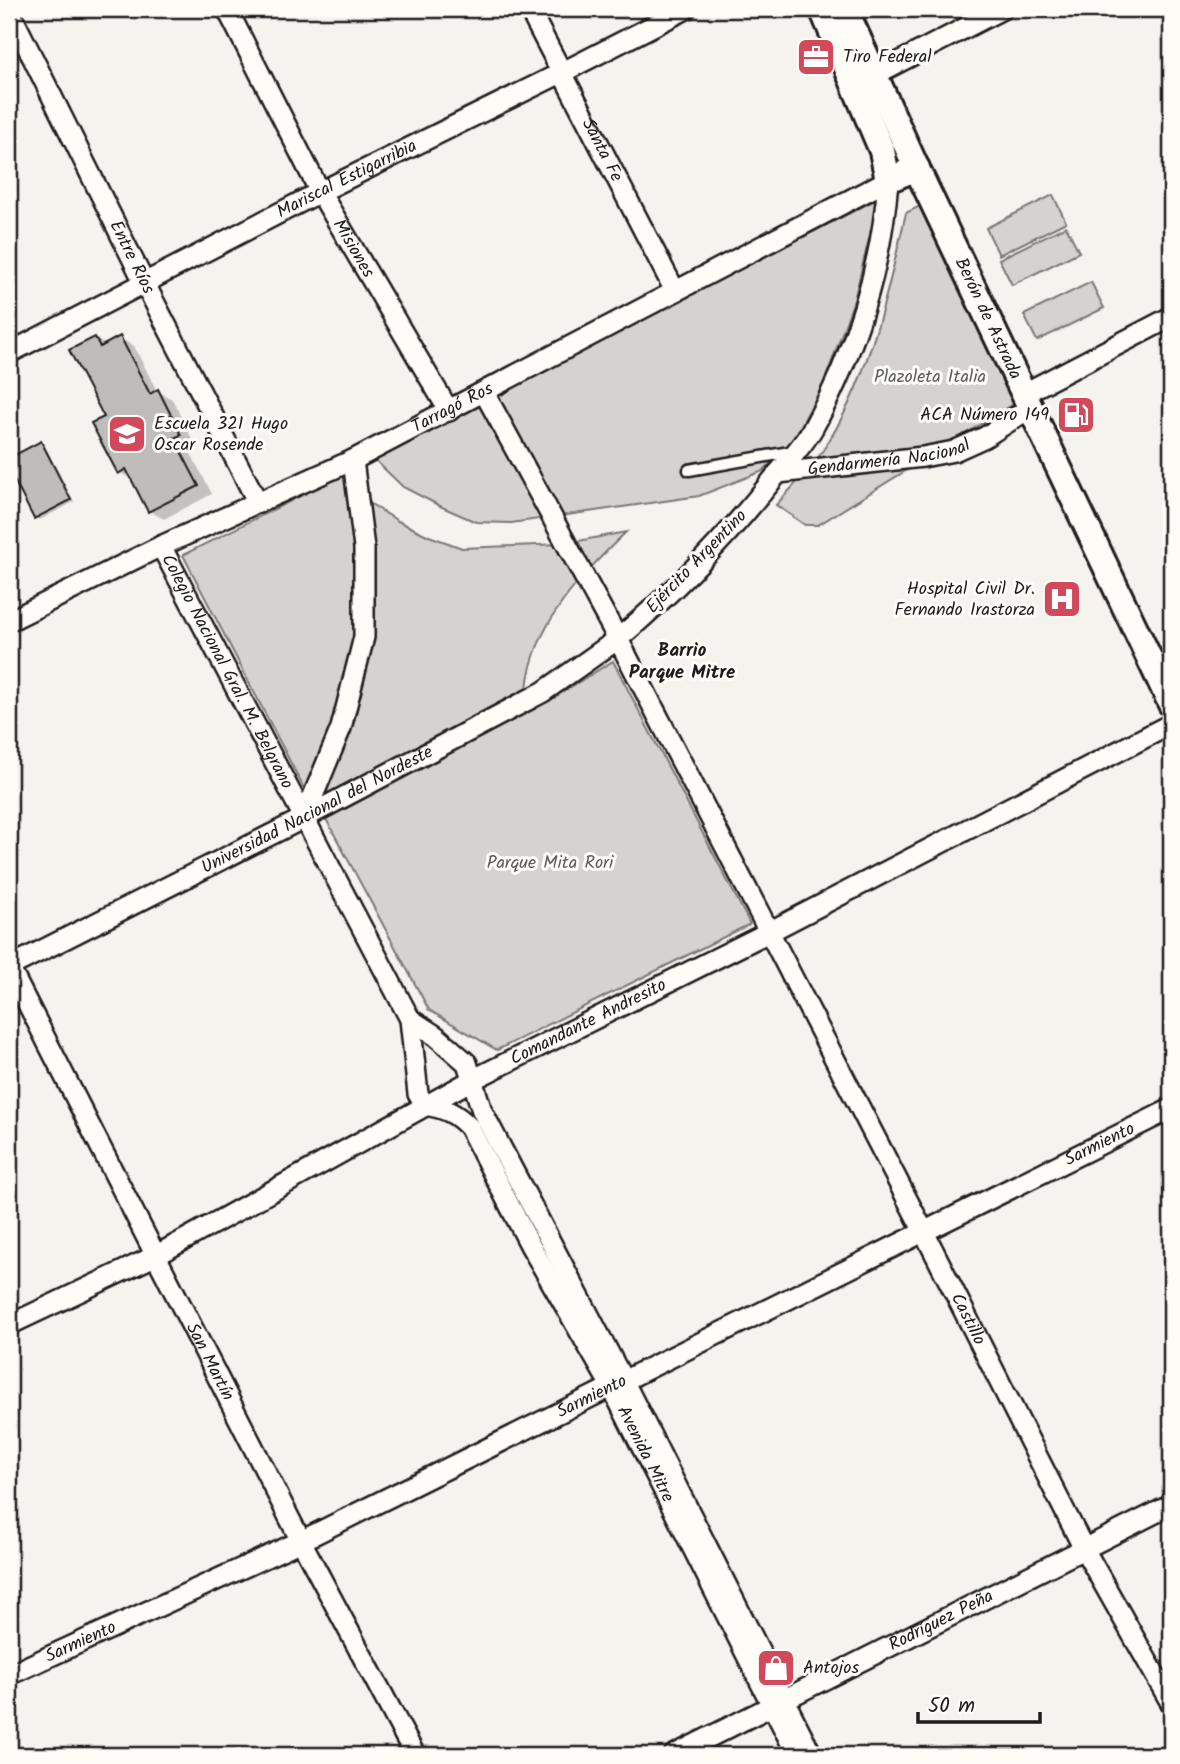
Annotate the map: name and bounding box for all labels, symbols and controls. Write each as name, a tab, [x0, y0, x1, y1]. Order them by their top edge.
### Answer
office icon: Tiro Federal	[795, 36, 837, 78]
place label: Tiro Federal	[843, 43, 932, 72]
street label: Santa Fe	[574, 113, 631, 187]
street label: Mariscal Estigarribia	[272, 132, 422, 226]
street label: Misiones	[325, 214, 382, 284]
street label: Entre Ríos	[101, 215, 162, 299]
street label: Berón de Astrada	[947, 253, 1029, 385]
park label: Plazoleta Italia	[874, 363, 986, 392]
street label: Tarragó Ros	[406, 374, 499, 441]
fuel station icon: ACA Número 149	[1055, 394, 1097, 436]
place label: ACA Número 149	[920, 401, 1049, 430]
place label: Escuela 321 Hugo Oscar Rosende	[154, 410, 288, 460]
school or university icon: Escuela 321 Hugo Oscar Rosende	[106, 413, 148, 455]
street label: Gendarmería Nacional	[806, 431, 976, 484]
street label: Ejército Argentino	[639, 503, 755, 621]
street label: Colegio Nacional Gral. M. Belgrano	[153, 549, 301, 794]
place label: Hospital Civil Dr. Fernando Irastorza	[894, 575, 1035, 625]
hospital icon: Hospital Civil Dr. Fernando Irastorza	[1041, 578, 1083, 620]
district label: Barrio Parque Mitre	[629, 636, 735, 688]
street label: Universidad Nacional del Nordeste	[196, 738, 438, 882]
park label: Parque Mita Rori	[487, 849, 614, 878]
street label: Comandante Andresito	[505, 971, 671, 1073]
street label: Sarmiento	[1059, 1115, 1140, 1174]
street label: Castillo	[943, 1288, 993, 1350]
street label: San Martín	[178, 1318, 242, 1406]
street label: Sarmiento	[552, 1367, 632, 1426]
street label: Avenida Mitre	[609, 1401, 682, 1507]
street label: Rodríguez Peña	[884, 1582, 999, 1659]
street label: Sarmiento	[40, 1613, 121, 1671]
shop icon: Antojos	[755, 1647, 797, 1689]
place label: Antojos	[803, 1654, 859, 1683]
scale bar	[918, 1680, 1040, 1724]
text: 50 m	[928, 1690, 975, 1723]

